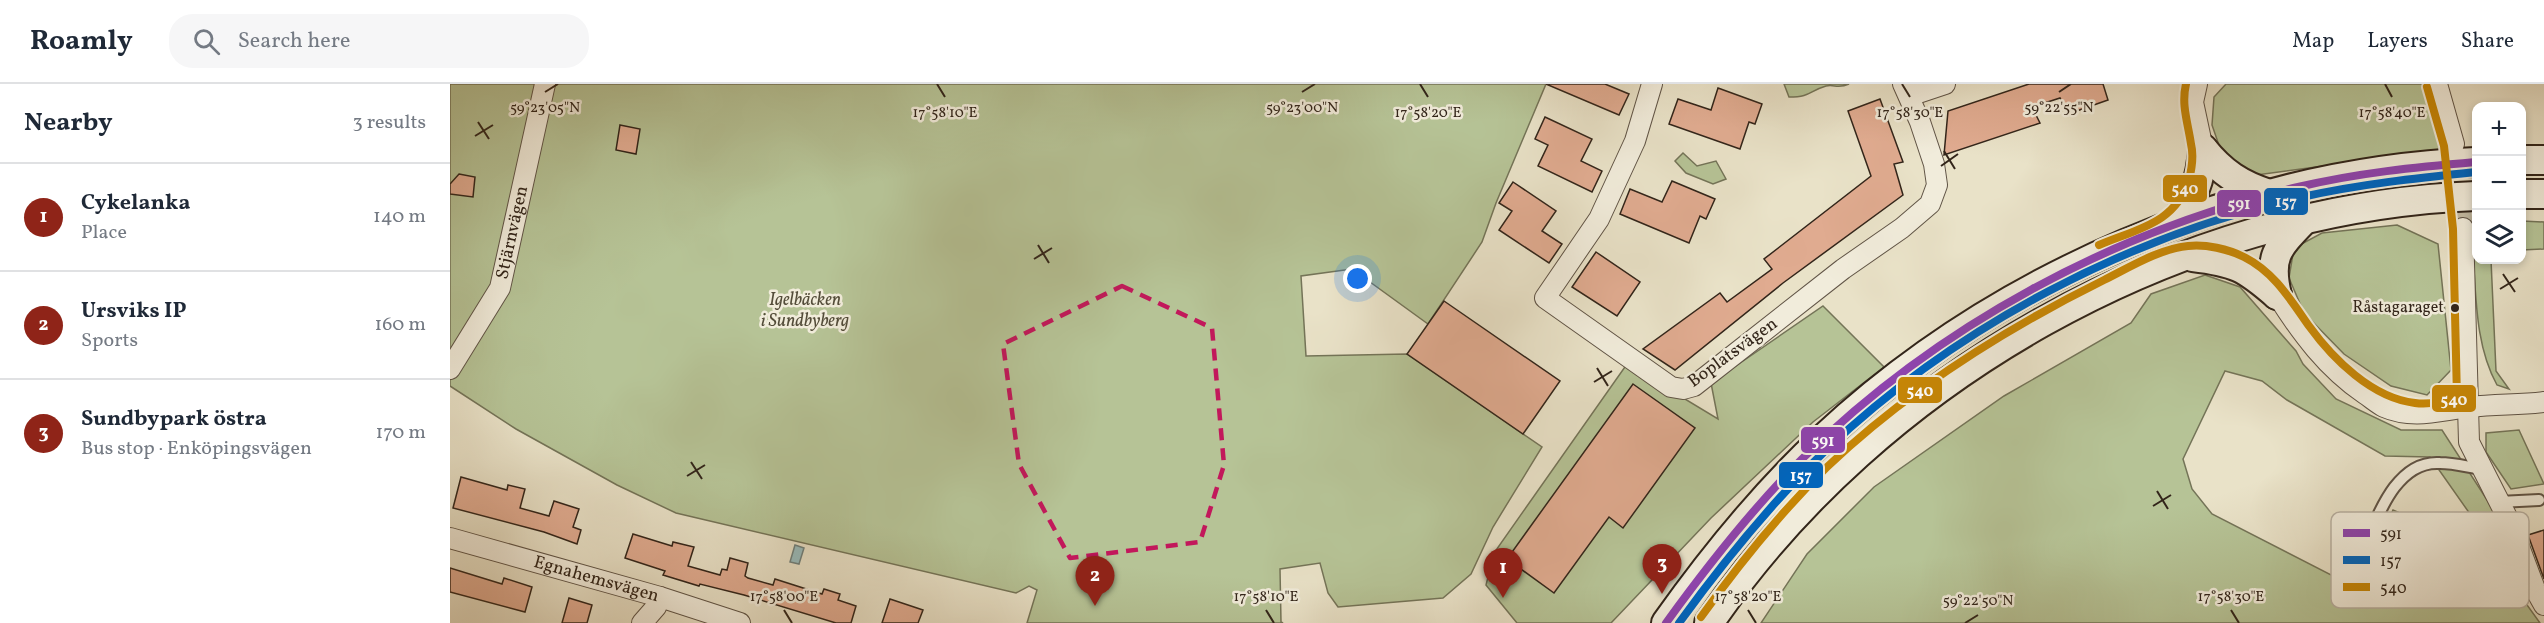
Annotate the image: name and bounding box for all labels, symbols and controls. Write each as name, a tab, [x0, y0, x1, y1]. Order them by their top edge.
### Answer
search box	[169, 14, 589, 68]
text: Roamly	[30, 22, 133, 61]
icon: search	[190, 25, 223, 58]
text: Search here	[238, 26, 350, 57]
text: Map	[2292, 27, 2334, 56]
text: Layers	[2367, 27, 2428, 56]
text: Share	[2461, 27, 2514, 56]
text: 59°23'05"N	[510, 98, 580, 119]
text: 59°23'00"N	[1266, 98, 1338, 119]
text: 59°22'55"N	[2024, 98, 2094, 119]
map controls	[2472, 102, 2526, 264]
button: +	[2472, 102, 2526, 156]
text: 17°58'10"E	[912, 103, 978, 124]
text: 17°58'20"E	[1394, 103, 1462, 124]
text: 17°58'30"E	[1877, 103, 1943, 124]
text: 17°58'40"E	[2359, 103, 2425, 124]
text: Nearby	[24, 105, 113, 141]
text: 3 results	[352, 109, 426, 137]
button: −	[2472, 156, 2526, 210]
line badge: 540	[2162, 174, 2208, 203]
text: 540	[2172, 179, 2199, 201]
street label: Stjärnvägen	[490, 183, 535, 282]
line badge: 157	[2263, 187, 2309, 216]
text: Cykelanka	[81, 188, 190, 219]
line badge: 591	[2216, 189, 2262, 218]
text: 157	[2275, 192, 2297, 214]
text: 591	[2228, 194, 2250, 216]
text: 1	[39, 203, 48, 231]
text: 140 m	[373, 203, 426, 231]
button: layers	[2472, 210, 2526, 264]
text: Place	[81, 219, 127, 247]
your location	[1343, 264, 1372, 293]
park label: Igelbäcken i Sundbyberg	[761, 288, 849, 334]
text: Ursviks IP	[81, 296, 187, 327]
place label: Råstagaraget	[2352, 297, 2444, 319]
marker: Råstagaraget	[2449, 302, 2461, 314]
text: 2	[38, 311, 49, 339]
text: 160 m	[374, 311, 426, 339]
street label: Boplatsvägen	[1683, 312, 1783, 394]
text: Sports	[81, 327, 138, 355]
line badge: 540	[1897, 376, 1943, 404]
text: 540	[1907, 381, 1934, 403]
line badge: 540	[2431, 384, 2477, 413]
text: 540	[2441, 390, 2468, 412]
text: Sundbypark östra	[81, 404, 267, 435]
text: 3	[38, 419, 49, 447]
text: 170 m	[376, 419, 426, 447]
line badge: 591	[1800, 426, 1846, 454]
text: 591	[1812, 431, 1834, 453]
text: Bus stop · Enköpingsvägen	[81, 435, 312, 463]
line badge: 157	[1778, 461, 1824, 489]
text: 157	[1790, 466, 1812, 488]
legend	[2331, 512, 2529, 608]
text: 591	[2380, 524, 2402, 546]
pin: 3	[1642, 544, 1682, 594]
pin: 1	[1484, 548, 1522, 598]
street label: Egnahemsvägen	[531, 550, 662, 609]
text: 157	[2380, 551, 2402, 573]
pin: 2	[1076, 556, 1114, 606]
text: 540	[2380, 578, 2407, 600]
text: 17°58'00"E	[750, 587, 818, 608]
text: 17°58'10"E	[1233, 587, 1299, 608]
text: 17°58'20"E	[1714, 587, 1782, 608]
text: 17°58'30"E	[2198, 587, 2264, 608]
text: 59°22'50"N	[1943, 591, 2013, 612]

